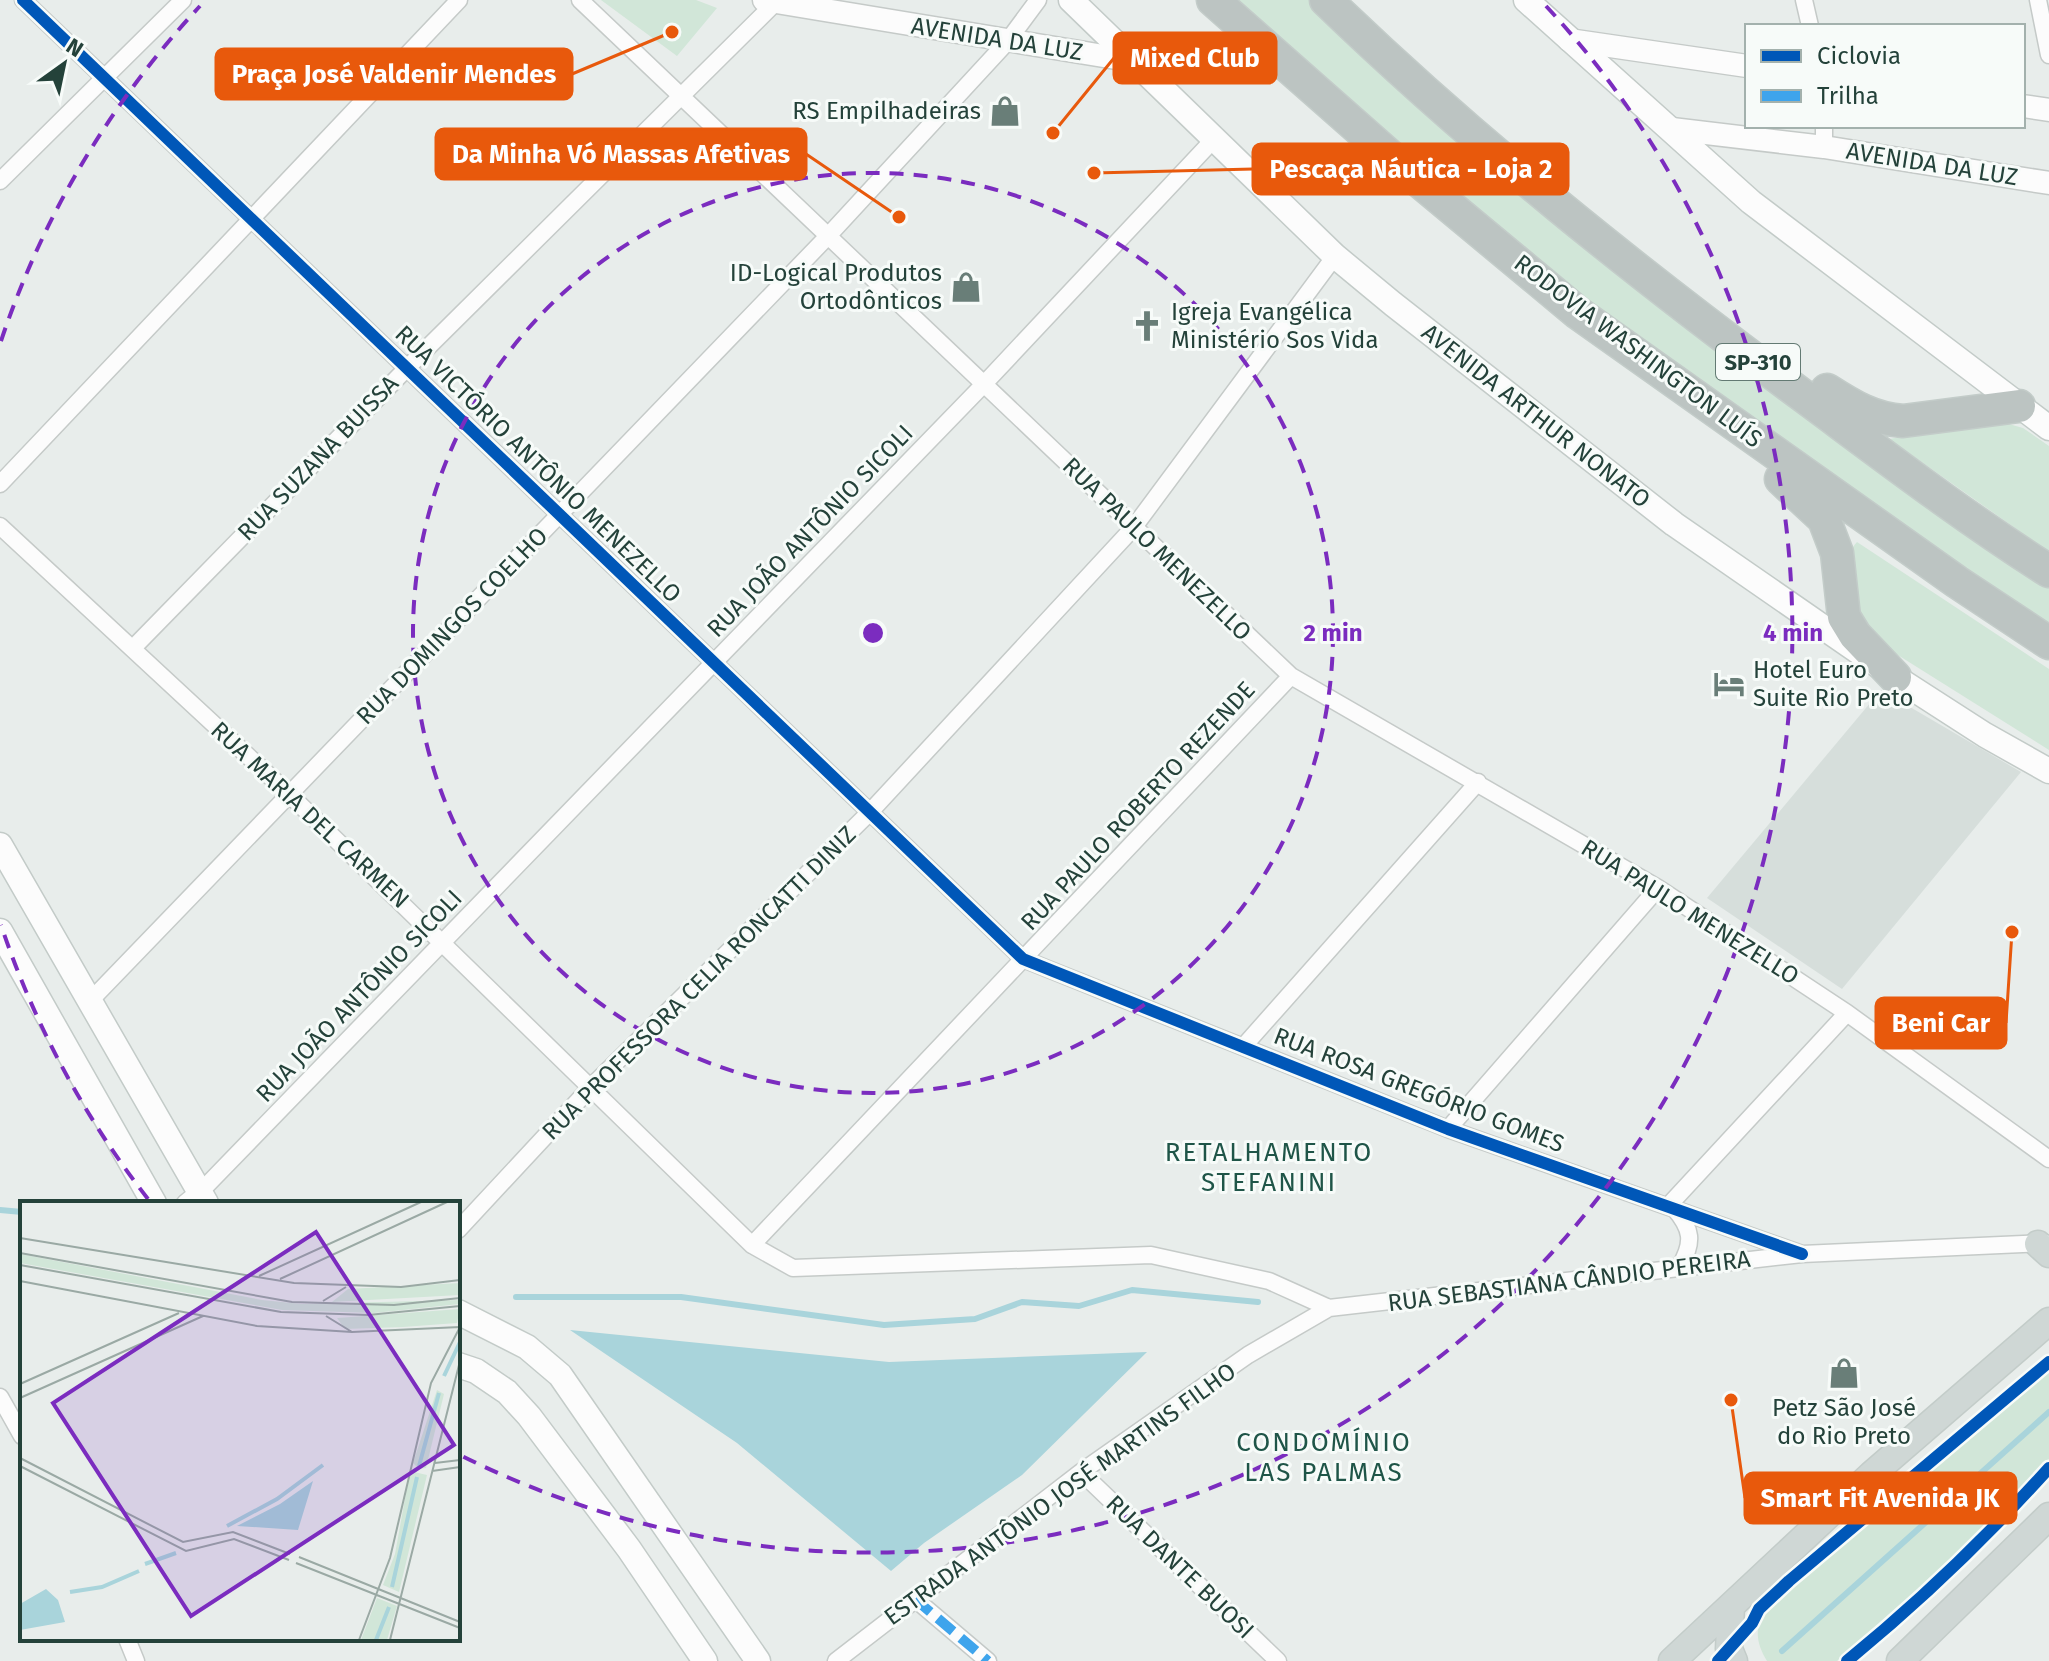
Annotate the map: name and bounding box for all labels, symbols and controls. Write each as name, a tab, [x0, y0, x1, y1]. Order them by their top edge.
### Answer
street label: AVENIDA DA LUZ	[909, 12, 1085, 66]
north arrow	[24, 24, 104, 104]
legend	[1745, 24, 2025, 128]
text: N	[61, 32, 88, 63]
callout: Mixed Club	[1114, 33, 1276, 83]
text: Ciclovia	[1817, 42, 1901, 70]
text: Mixed Club	[1130, 43, 1260, 74]
callout: Praça José Valdenir Mendes	[216, 49, 572, 99]
text: Praça José Valdenir Mendes	[232, 59, 557, 90]
text: Trilha	[1817, 82, 1879, 110]
shop icon: RS Empilhadeiras	[988, 94, 1022, 128]
place label: RS Empilhadeiras	[792, 97, 981, 125]
callout: Da Minha Vó Massas Afetivas	[436, 129, 806, 179]
street label: AVENIDA DA LUZ	[1844, 137, 2020, 191]
text: Da Minha Vó Massas Afetivas	[452, 139, 790, 170]
callout: Pescaça Náutica - Loja 2	[1253, 144, 1568, 194]
text: Pescaça Náutica - Loja 2	[1270, 154, 1552, 185]
street label: RODOVIA WASHINGTON LUÍS	[1509, 248, 1768, 453]
place label: ID-Logical Produtos Ortodônticos	[730, 259, 942, 315]
shop icon: ID-Logical Produtos Ortodônticos	[949, 270, 983, 304]
place label: Igreja Evangélica Ministério Sos Vida	[1171, 298, 1378, 354]
church icon: Igreja Evangélica Ministério Sos Vida	[1130, 309, 1164, 343]
street label: AVENIDA ARTHUR NONATO	[1416, 318, 1656, 514]
street label: RUA VICTÓRIO ANTÔNIO MENEZELLO	[389, 319, 687, 608]
road number: SP-310	[1716, 344, 1800, 380]
street label: RUA SUZANA BUISSA	[232, 369, 404, 546]
street label: RUA JOÃO ANTÔNIO SICOLI	[701, 419, 919, 643]
street label: RUA PAULO MENEZELLO	[1057, 452, 1257, 646]
street label: RUA DOMINGOS COELHO	[351, 522, 553, 730]
centre of rings	[859, 619, 887, 647]
text: 2 min	[1304, 619, 1363, 647]
text: 4 min	[1763, 619, 1823, 647]
place label: Hotel Euro Suite Rio Preto	[1753, 656, 1914, 712]
hotel icon: Hotel Euro Suite Rio Preto	[1712, 667, 1746, 701]
street label: RUA PAULO ROBERTO REZENDE	[1015, 676, 1261, 936]
street label: RUA MARIA DEL CARMEN	[205, 716, 415, 914]
street label: RUA PROFESSORA CELIA RONCATTI DINIZ	[536, 820, 862, 1146]
street label: RUA PAULO MENEZELLO	[1576, 834, 1804, 990]
street label: RUA JOÃO ANTÔNIO SICOLI	[250, 884, 468, 1108]
callout: Beni Car	[1876, 998, 2006, 1048]
text: Beni Car	[1892, 1008, 1991, 1039]
street label: RUA ROSA GREGÓRIO GOMES	[1270, 1021, 1568, 1158]
district label: RETALHAMENTO STEFANINI	[1165, 1137, 1373, 1198]
inset map	[20, 1201, 460, 1641]
street label: RUA SEBASTIANA CÂNDIO PEREIRA	[1386, 1245, 1752, 1317]
street label: ESTRADA ANTÔNIO JOSÉ MARTINS FILHO	[878, 1356, 1241, 1631]
shop icon: Petz São José do Rio Preto	[1827, 1356, 1861, 1390]
place label: Petz São José do Rio Preto	[1772, 1394, 1916, 1450]
district label: CONDOMÍNIO LAS PALMAS	[1236, 1427, 1412, 1488]
callout: Smart Fit Avenida JK	[1745, 1473, 2016, 1523]
text: Smart Fit Avenida JK	[1760, 1483, 2000, 1514]
street label: RUA DANTE BUOSI	[1100, 1489, 1260, 1645]

